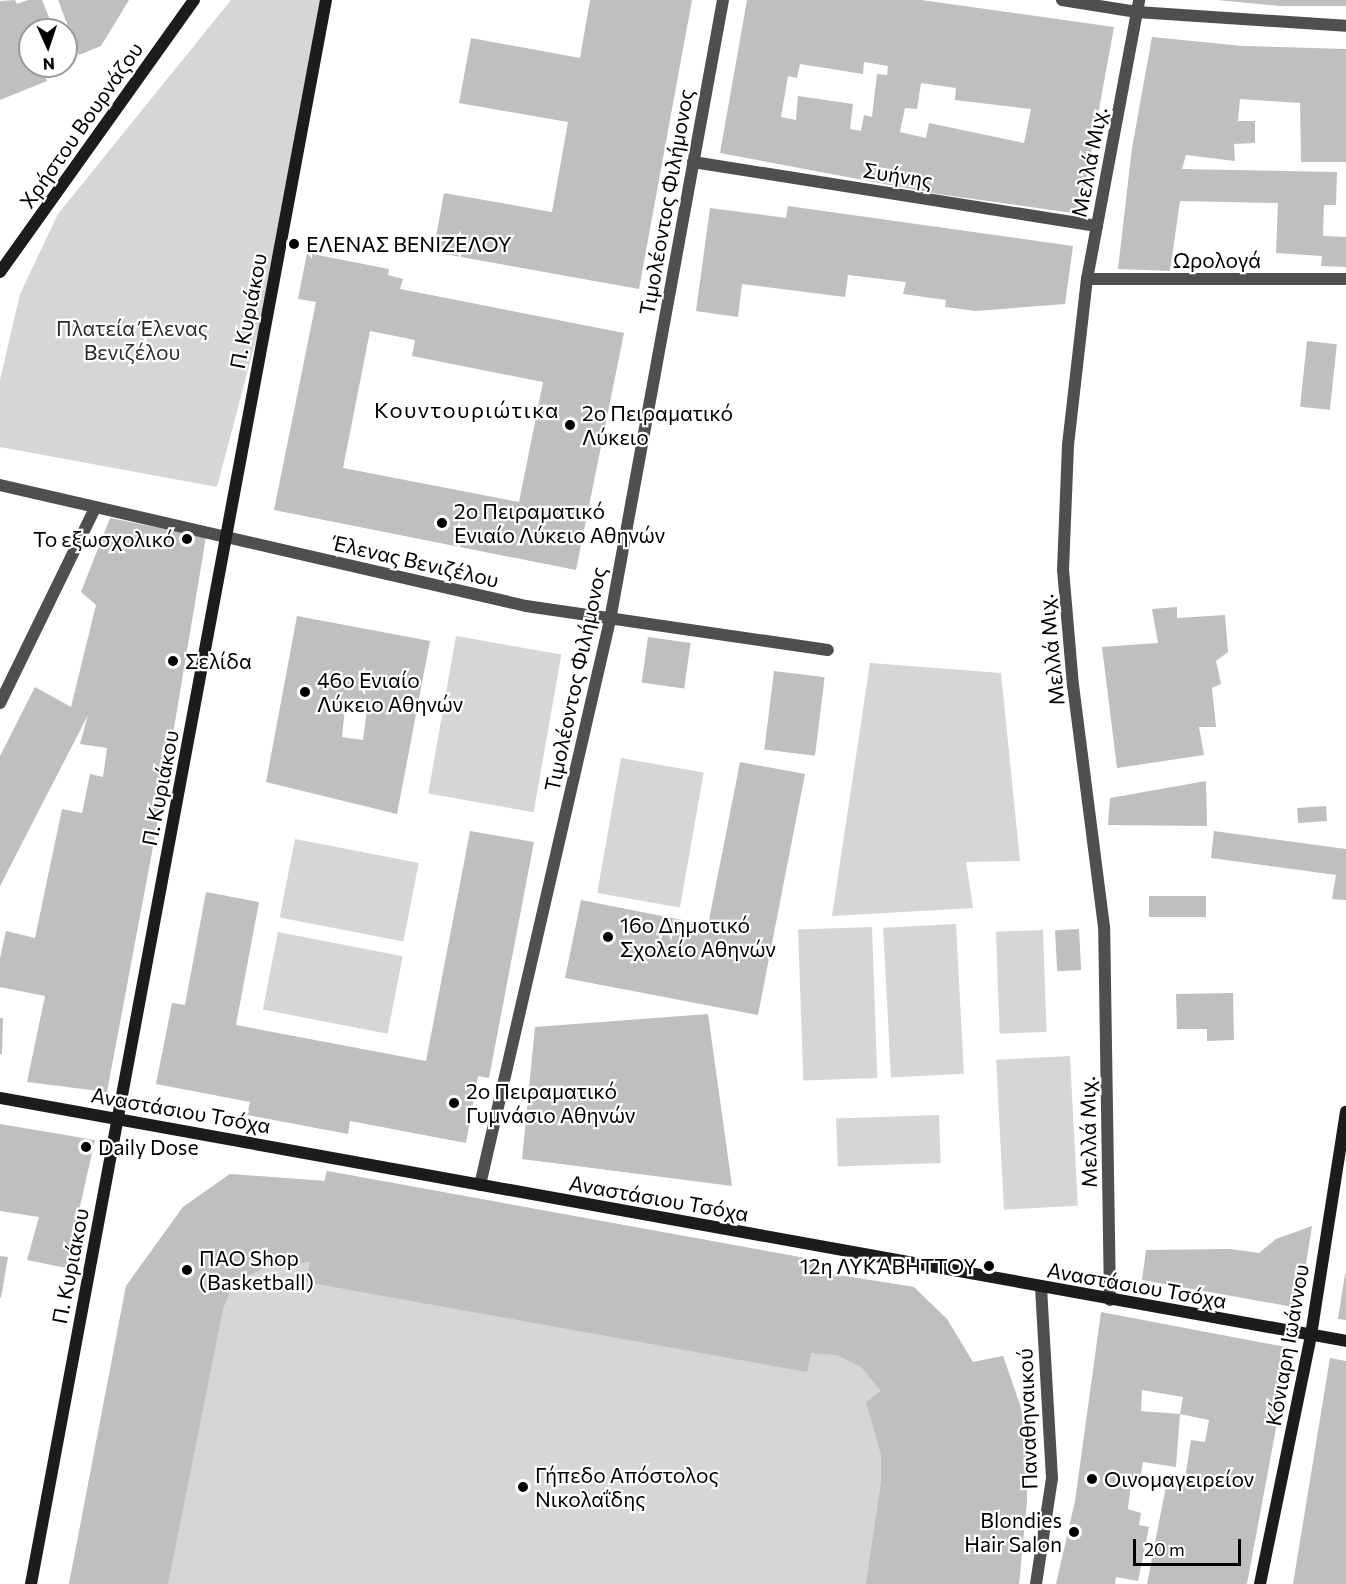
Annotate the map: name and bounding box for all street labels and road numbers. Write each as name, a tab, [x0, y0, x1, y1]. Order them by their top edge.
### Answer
street label: Χρήστου Βουρνάζου	[14, 37, 148, 213]
street label: Τιμoλέοντος Φιλήμονος	[634, 87, 698, 317]
street label: Μελλά Μιχ.	[1066, 105, 1112, 219]
street label: Συήνης	[861, 157, 935, 193]
street label: Ωρολογά	[1173, 247, 1261, 273]
street label: Π. Κυριάκου	[224, 251, 272, 371]
street label: Έλενας Βενιζέλου	[331, 530, 501, 592]
street label: Τιμoλέοντος Φιλήμονος	[539, 564, 611, 794]
street label: Μελλά Μιχ.	[1033, 593, 1069, 707]
street label: Π. Κυριάκου	[136, 728, 184, 848]
street label: Μελλά Μιχ.	[1074, 1076, 1102, 1188]
street label: Αναστάσιου Τσόχα	[89, 1082, 273, 1138]
street label: Αναστάσιου Τσόχα	[567, 1170, 751, 1226]
street label: Π. Κυριάκου	[46, 1206, 94, 1326]
street label: Αναστάσιου Τσόχα	[1045, 1257, 1229, 1313]
street label: Κόνιαρη Ιωάννου	[1260, 1262, 1314, 1428]
street label: Παναθηναικού	[1012, 1348, 1042, 1490]

